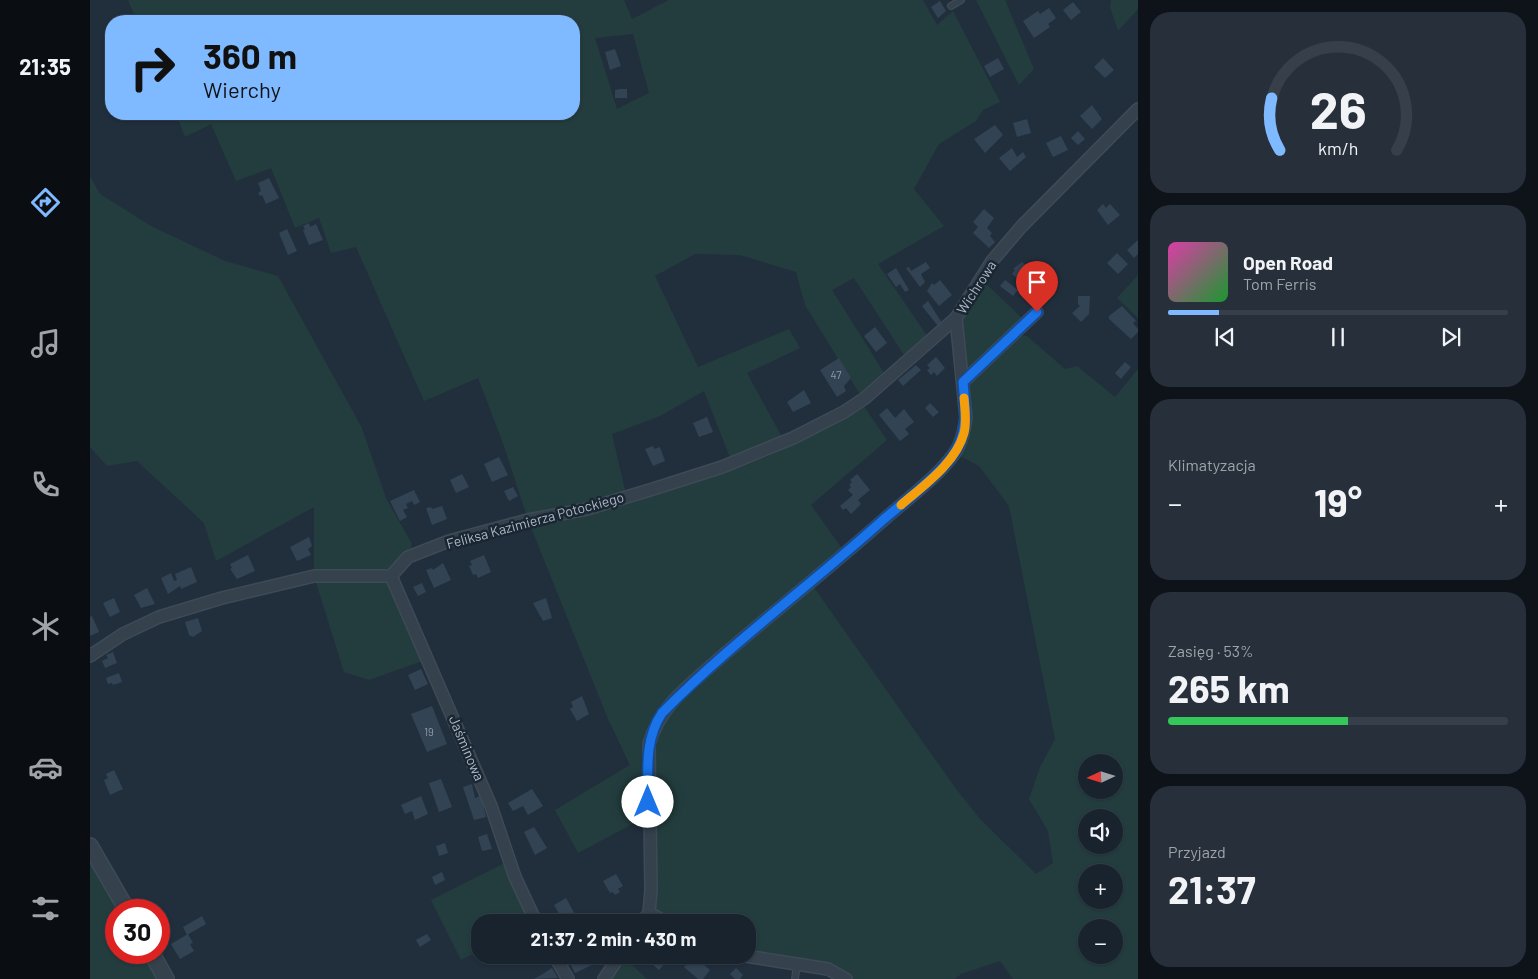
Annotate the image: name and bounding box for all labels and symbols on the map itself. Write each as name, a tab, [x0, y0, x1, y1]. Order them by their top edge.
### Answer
street label: Wichrowa	[952, 257, 1000, 317]
pin	[1016, 261, 1058, 312]
house number: 47	[831, 368, 841, 381]
street label: Feliksa Kazimierza Potockiego	[444, 488, 626, 552]
street label: Jaśminowa	[446, 713, 488, 783]
house number: 19	[424, 725, 434, 738]
north arrow	[1078, 754, 1122, 799]
position arrow	[621, 775, 673, 827]
speed limit sign: 30	[105, 899, 170, 964]

